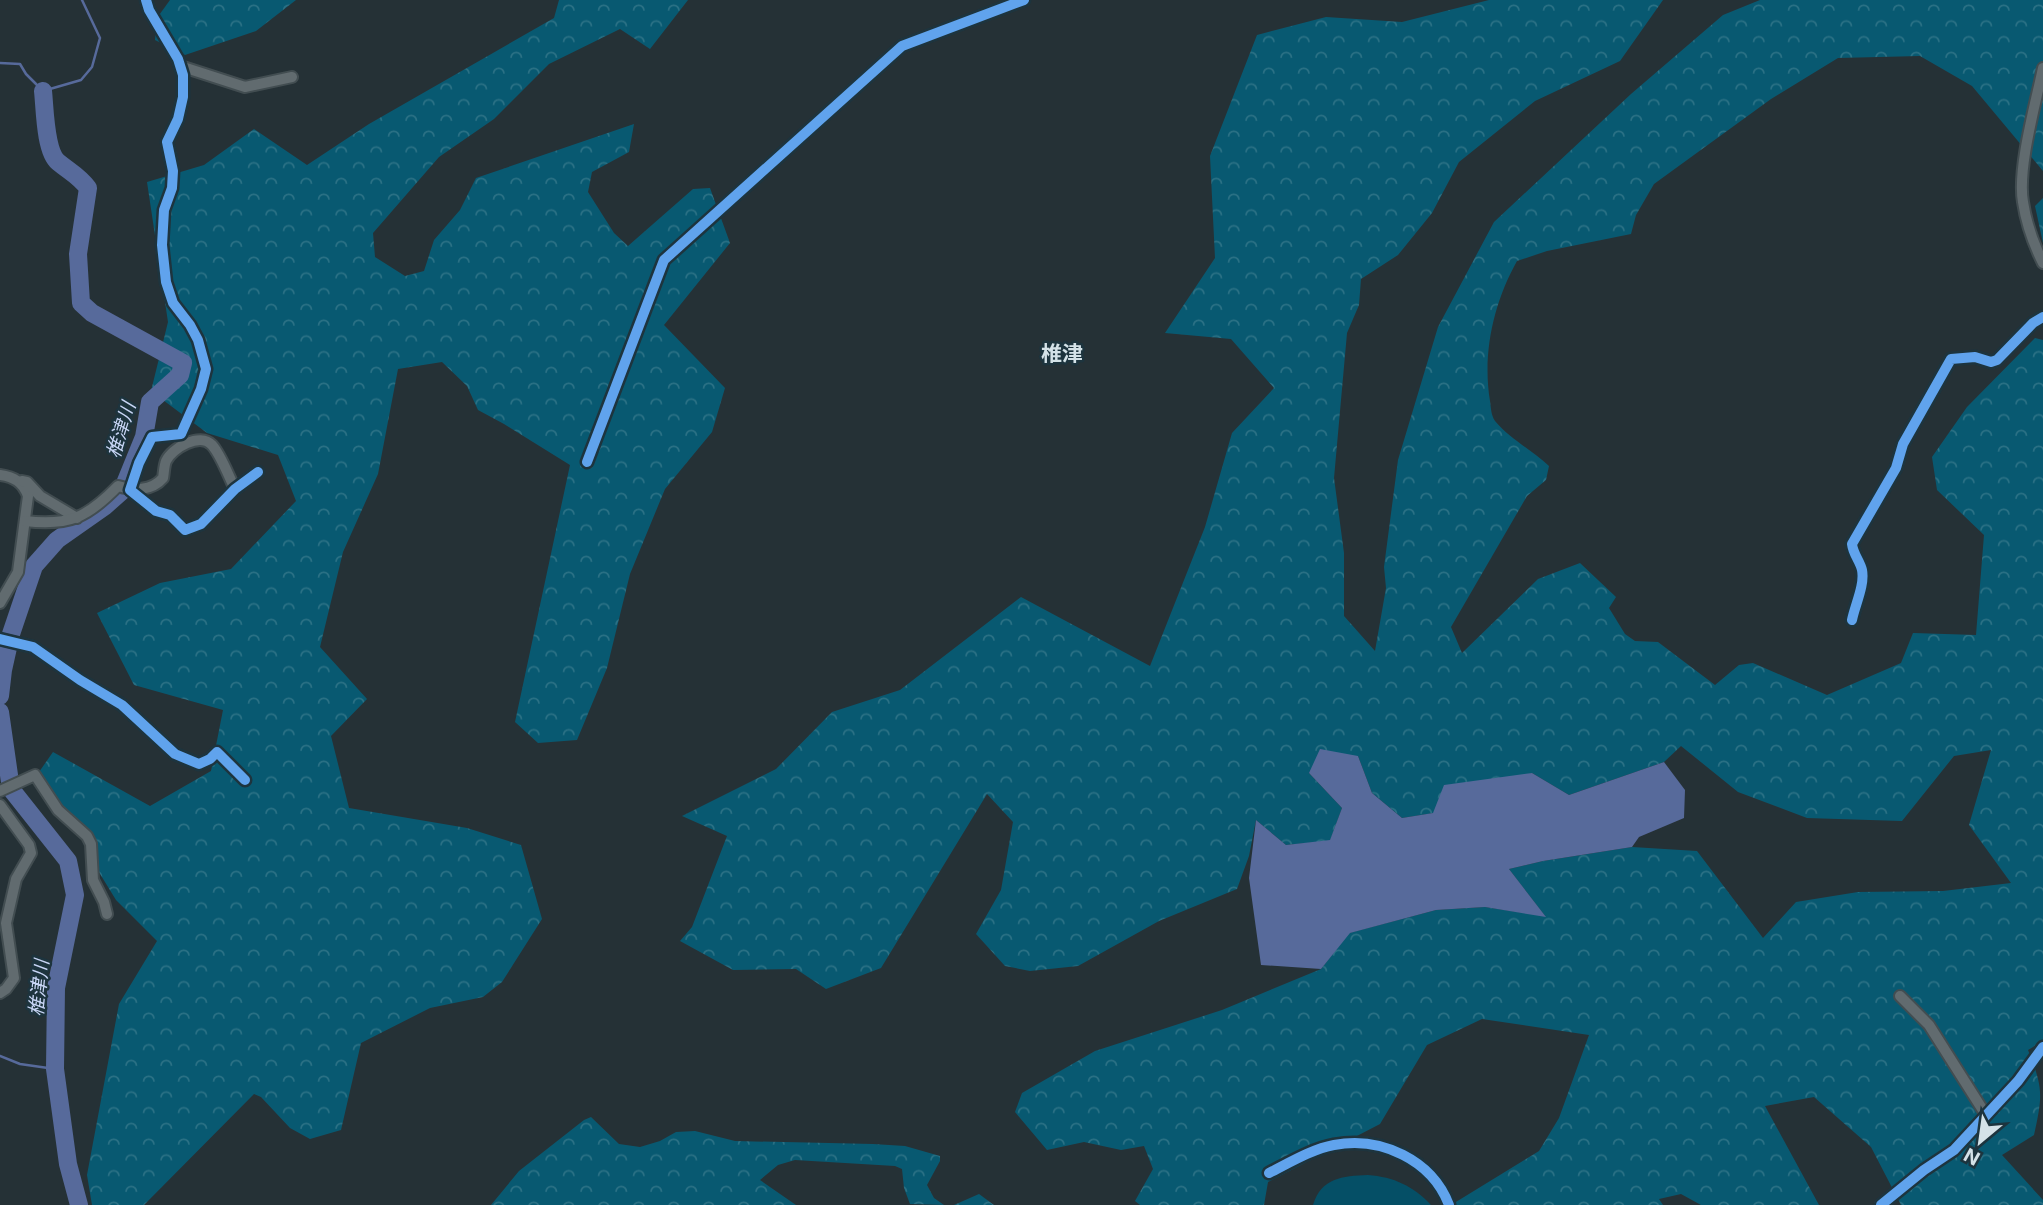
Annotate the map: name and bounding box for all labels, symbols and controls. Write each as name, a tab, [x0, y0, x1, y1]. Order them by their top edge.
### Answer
district label: 椎津	[1041, 341, 1083, 366]
water label: 椎津川	[102, 397, 141, 461]
water label: 椎津川	[25, 956, 54, 1018]
north arrow	[1945, 1107, 2015, 1177]
text: N	[1960, 1143, 1984, 1170]

